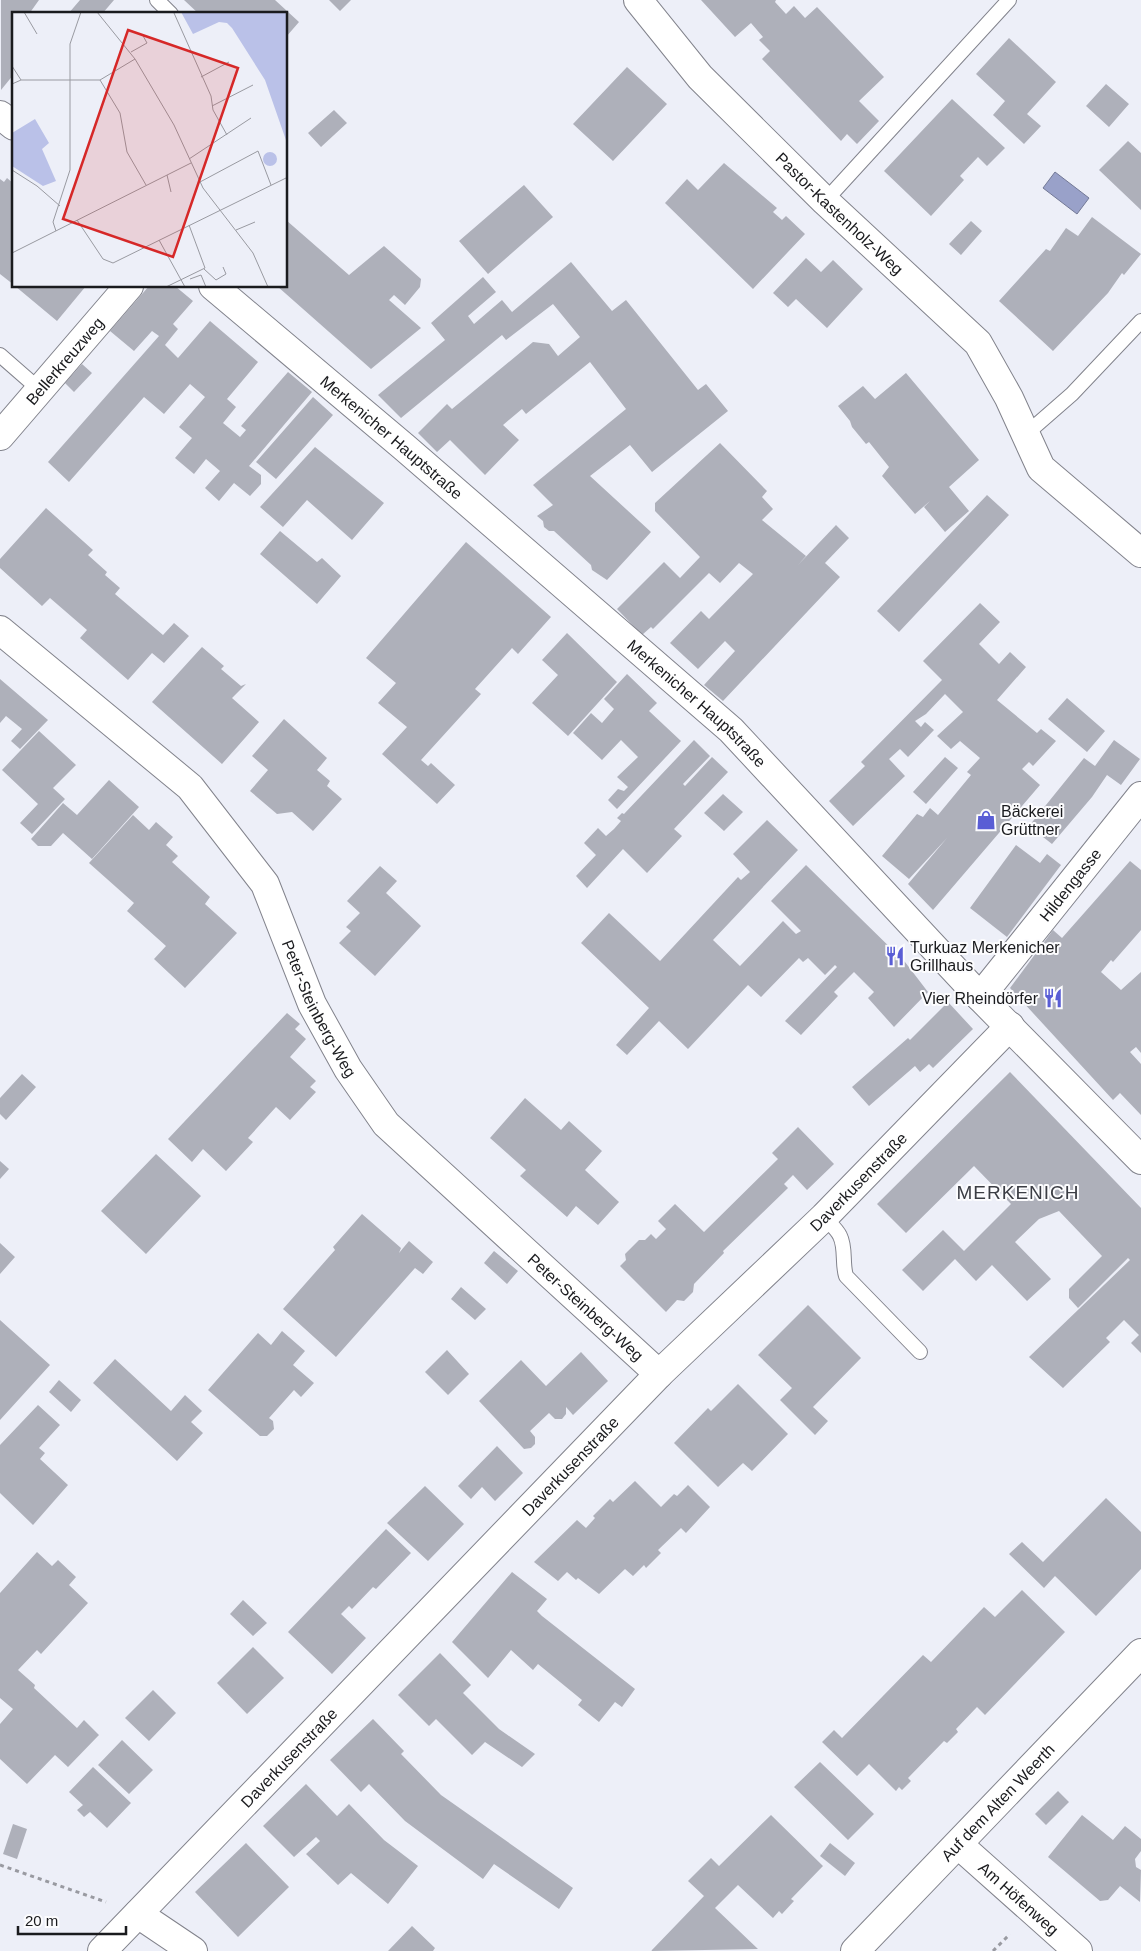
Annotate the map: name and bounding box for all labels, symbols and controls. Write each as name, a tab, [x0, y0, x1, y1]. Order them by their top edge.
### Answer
inset map	[12, 12, 288, 288]
street label: Pastor-Kastenholz-Weg	[773, 149, 907, 278]
street label: Bellerkreuzweg	[22, 314, 107, 408]
street label: Merkenicher Hauptstraße	[317, 372, 466, 502]
street label: Merkenicher Hauptstraße	[624, 636, 769, 770]
place label: Bäckerei Grüttner	[1001, 803, 1063, 838]
shop icon: Bäckerei Grüttner	[975, 809, 997, 831]
street label: Hildengasse	[1036, 845, 1104, 924]
street label: Peter-Steinberg-Weg	[279, 938, 359, 1080]
place label: Turkuaz Merkenicher Grillhaus	[910, 939, 1060, 974]
restaurant icon: Turkuaz Merkenicher Grillhaus	[884, 945, 906, 967]
restaurant icon: Vier Rheindörfer	[1042, 987, 1064, 1009]
place label: Vier Rheindörfer	[922, 990, 1039, 1007]
street label: Daverkusenstraße	[806, 1129, 910, 1234]
district label: MERKENICH	[956, 1182, 1080, 1203]
street label: Peter-Steinberg-Weg	[525, 1250, 647, 1364]
street label: Daverkusenstraße	[519, 1413, 622, 1519]
street label: Daverkusenstraße	[237, 1704, 340, 1810]
street label: Auf dem Alten Weerth	[938, 1740, 1058, 1864]
street label: Am Höfenweg	[976, 1858, 1062, 1938]
scale bar	[18, 1904, 125, 1936]
text: 20 m	[25, 1912, 58, 1929]

